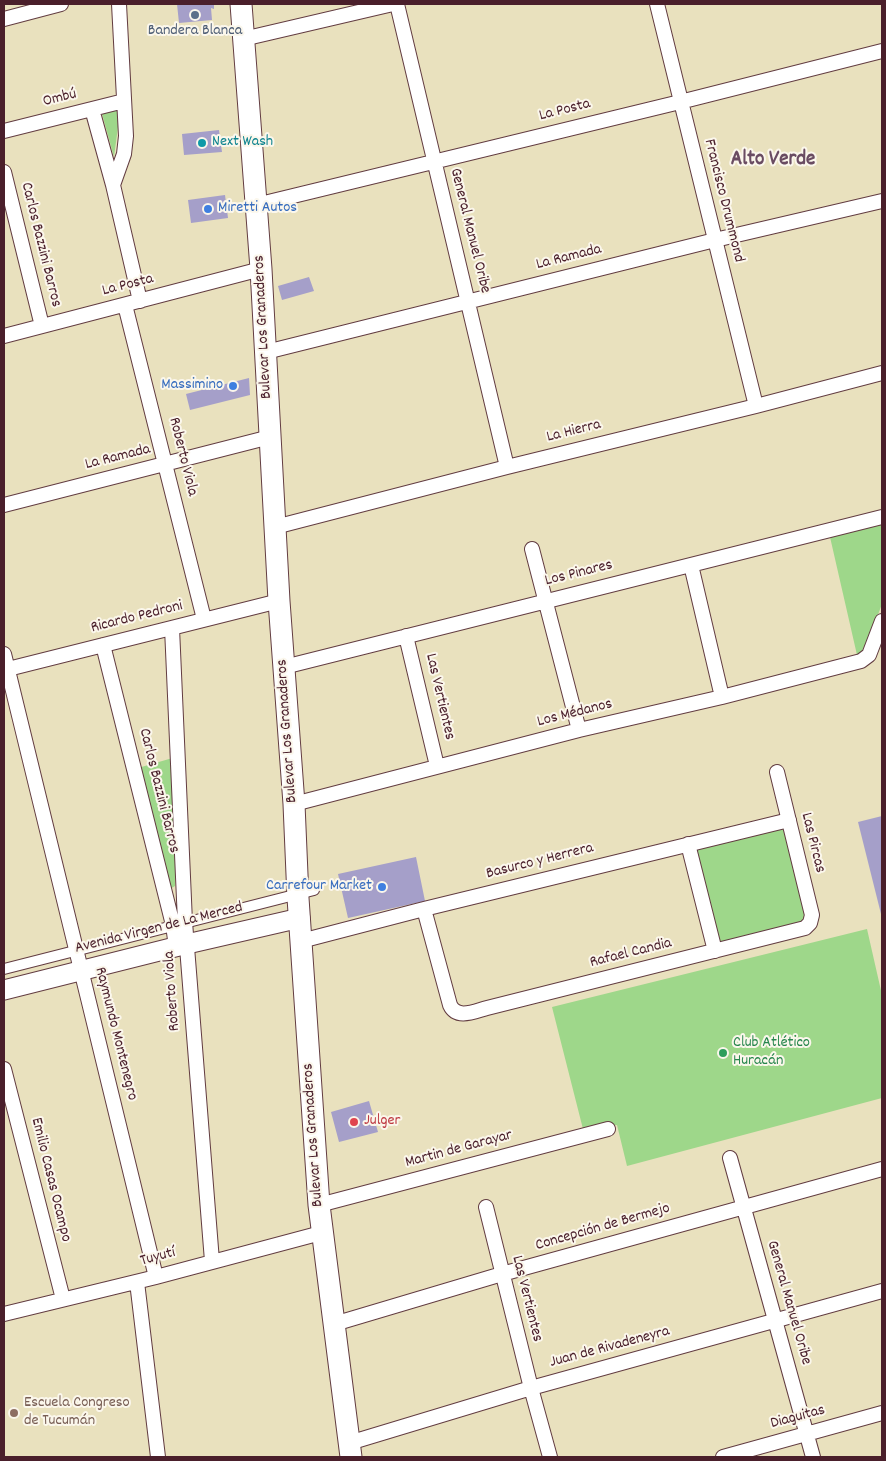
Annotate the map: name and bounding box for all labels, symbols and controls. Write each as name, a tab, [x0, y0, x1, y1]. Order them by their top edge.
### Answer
marker: Bandera Blanca	[189, 9, 201, 21]
place label: Bandera Blanca	[148, 22, 242, 42]
street label: Ombú	[41, 86, 79, 112]
street label: La Posta	[537, 95, 593, 127]
place label: Next Wash	[212, 133, 273, 153]
marker: Next Wash	[196, 137, 208, 149]
street label: Francisco Drummond	[698, 137, 748, 265]
district label: Alto Verde	[731, 148, 815, 174]
street label: General Manuel Oribe	[444, 167, 494, 295]
street label: Carlos Bazzini Barros	[15, 181, 65, 309]
place label: Miretti Autos	[218, 199, 297, 219]
marker: Miretti Autos	[202, 203, 214, 215]
street label: La Ramada	[534, 241, 604, 275]
street label: Bulevar Los Granaderos	[251, 255, 277, 399]
street label: La Posta	[100, 270, 156, 302]
place label: Massimino	[161, 376, 223, 396]
marker: Massimino	[227, 380, 239, 392]
street label: Roberto Viola	[163, 416, 201, 498]
street label: La Hierra	[545, 416, 603, 448]
street label: La Ramada	[83, 441, 153, 475]
street label: Los Pinares	[543, 556, 615, 592]
street label: Ricardo Pedroni	[89, 597, 185, 639]
street label: Las Vertientes	[420, 652, 458, 742]
street label: Bulevar Los Granaderos	[273, 659, 303, 803]
street label: Los Médanos	[536, 695, 614, 733]
street label: Carlos Bazzini Barros	[133, 727, 183, 855]
street label: Las Pircas	[795, 811, 829, 875]
street label: Basurco y Herrera	[485, 839, 595, 885]
place label: Carrefour Market	[266, 877, 372, 897]
marker: Carrefour Market	[376, 881, 388, 893]
street label: Avenida Virgen de La Merced	[73, 899, 245, 959]
street label: Rafael Candia	[588, 935, 674, 973]
street label: Roberto Viola	[161, 950, 185, 1032]
street label: Raymundo Montenegro	[89, 965, 141, 1103]
place label: Club Atlético Huracán	[733, 1034, 810, 1072]
marker: Club Atlético Huracán	[717, 1047, 729, 1059]
street label: Bulevar Los Granaderos	[299, 1063, 329, 1207]
place label: Julger	[364, 1112, 401, 1132]
street label: Emilio Casas Ocampo	[25, 1116, 75, 1244]
marker: Julger	[348, 1116, 360, 1128]
street label: Martin de Garayar	[403, 1127, 515, 1173]
street label: Concepción de Bermejo	[534, 1200, 672, 1256]
street label: General Manuel Oribe	[761, 1239, 815, 1367]
street label: Tuyutí	[138, 1244, 178, 1272]
street label: Las Vertientes	[506, 1254, 546, 1344]
street label: Juan de Rivadeneyra	[548, 1323, 672, 1373]
place label: Escuela Congreso de Tucumán	[24, 1394, 130, 1432]
street label: Diaguitas	[769, 1402, 827, 1434]
marker: Escuela Congreso de Tucumán	[8, 1407, 20, 1419]

